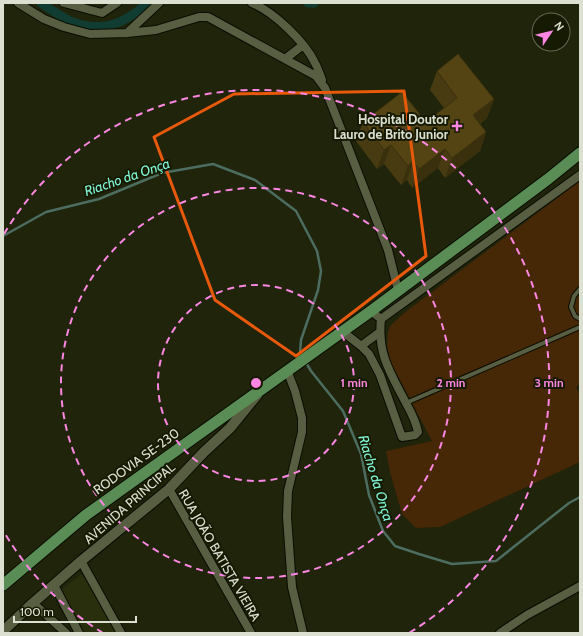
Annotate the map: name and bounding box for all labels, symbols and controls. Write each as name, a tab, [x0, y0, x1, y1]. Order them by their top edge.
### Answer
north arrow	[531, 12, 571, 52]
text: N	[551, 19, 567, 33]
place label: Hospital Doutor Lauro de Brito Junior	[333, 111, 449, 142]
marker: Hospital Doutor Lauro de Brito Junior	[451, 120, 463, 132]
water label: Riacho da Onça	[82, 154, 172, 200]
text: 1 min	[340, 375, 368, 390]
text: 2 min	[437, 375, 465, 390]
text: 3 min	[534, 375, 564, 390]
centre of rings	[249, 376, 263, 390]
street label: RODOVIA SE-230	[90, 424, 182, 498]
water label: Riacho da Onça	[354, 433, 398, 523]
street label: AVENIDA PRINCIPAL	[80, 459, 178, 547]
street label: RUA JOÃO BATISTA VIEIRA	[176, 486, 264, 624]
scale bar	[14, 598, 136, 624]
text: 100 m	[20, 604, 54, 619]

